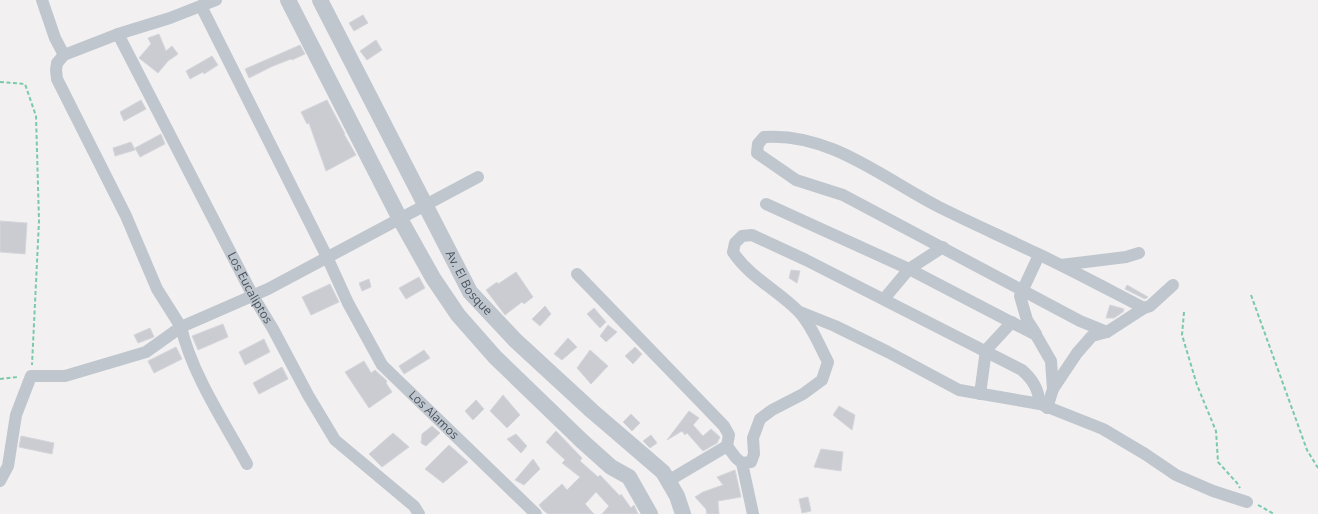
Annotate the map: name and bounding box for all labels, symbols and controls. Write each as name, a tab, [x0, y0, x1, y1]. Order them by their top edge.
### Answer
street label: Av. El Bosque	[442, 247, 497, 319]
street label: Los Eucaliptos	[224, 249, 277, 327]
street label: Los Alamos	[405, 386, 463, 443]

